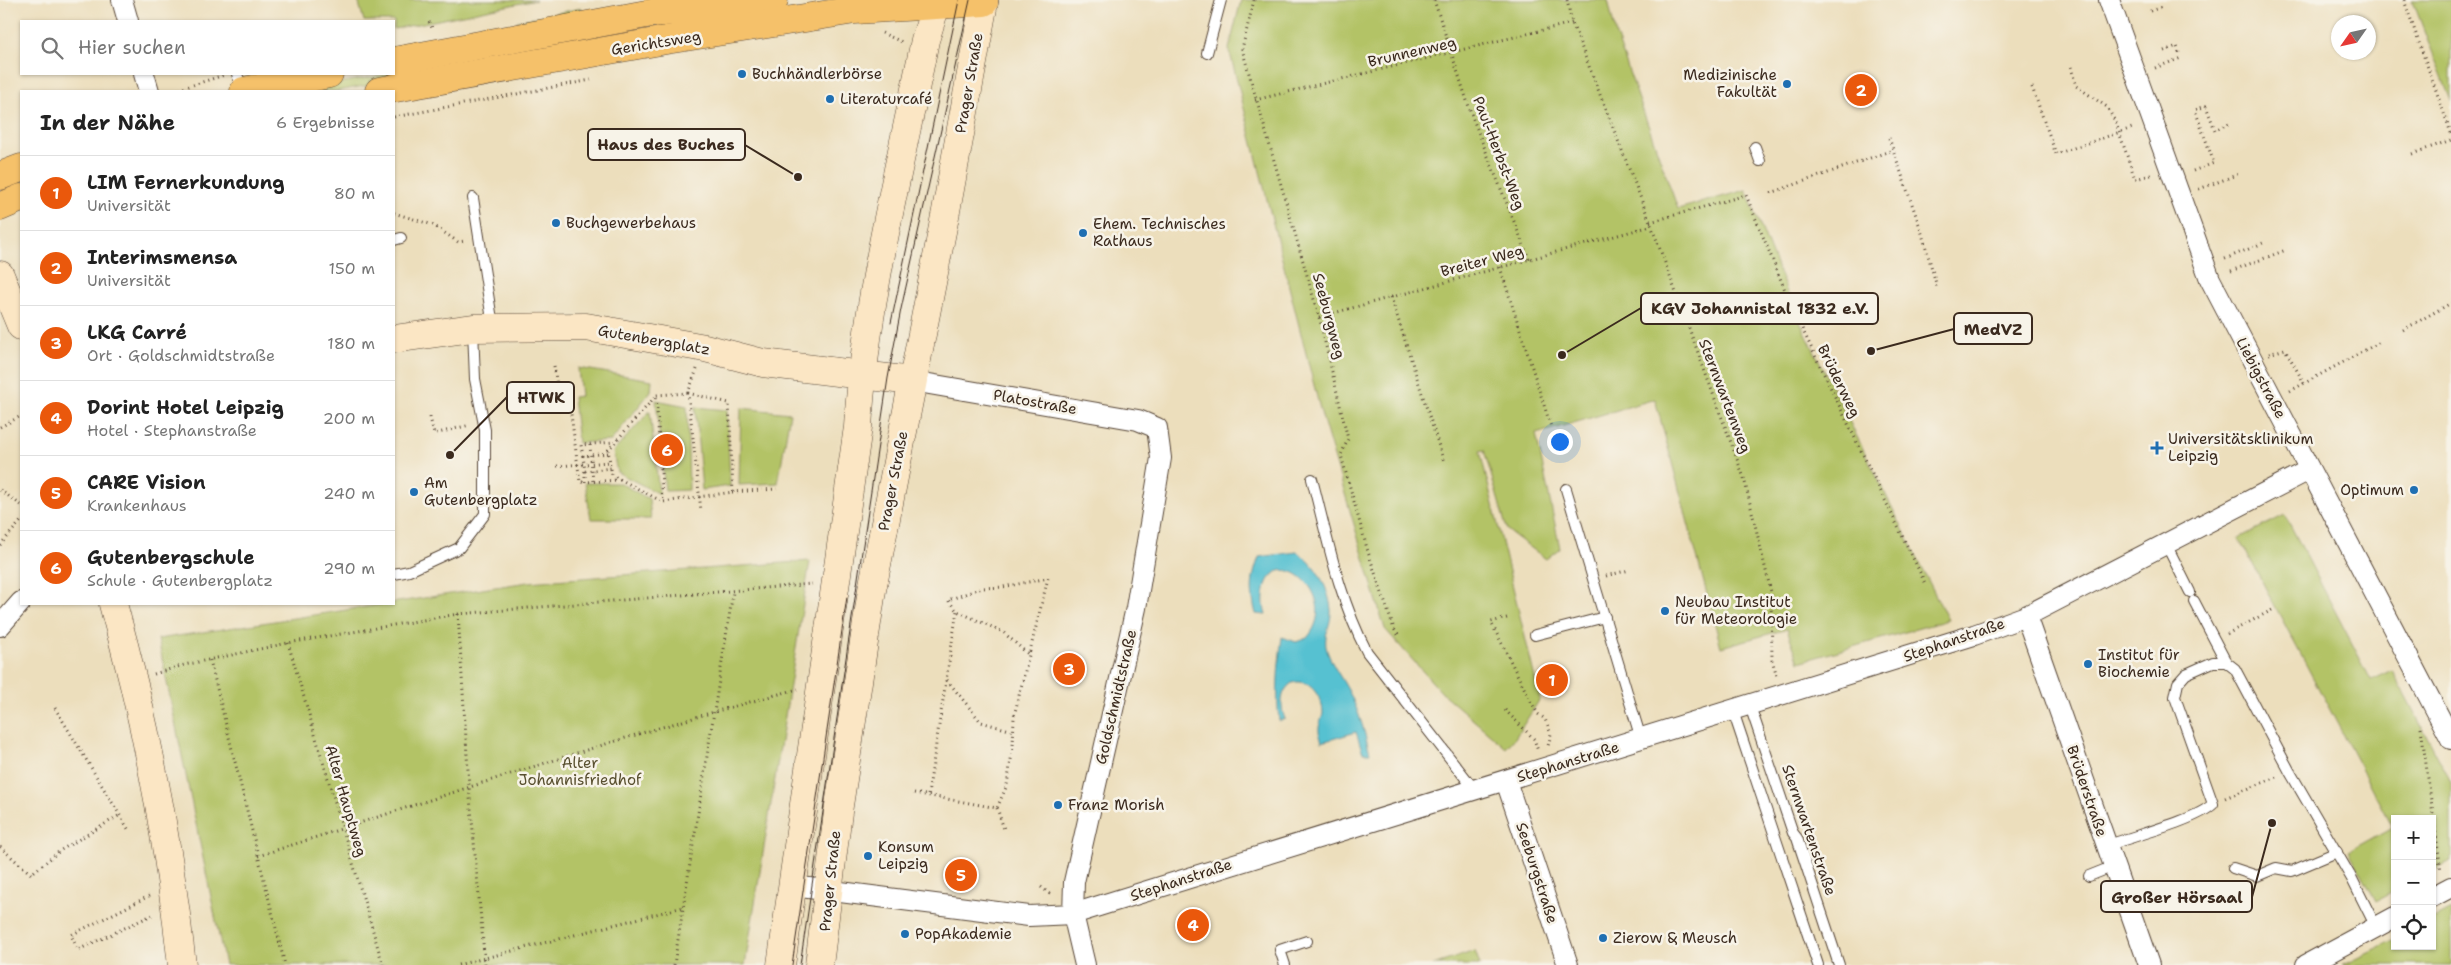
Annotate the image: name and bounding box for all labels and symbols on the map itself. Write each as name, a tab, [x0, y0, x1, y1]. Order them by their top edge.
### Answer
north arrow	[2331, 15, 2376, 60]
street label: Gerichtsweg	[610, 26, 702, 60]
street label: Prager Straße	[950, 31, 988, 135]
street label: Brunnenweg	[1366, 32, 1458, 72]
place label: Buchhändlerbörse	[752, 64, 882, 84]
place label: Medizinische Fakultät	[1683, 65, 1777, 102]
marker: Buchhändlerbörse	[736, 68, 748, 80]
pin: 2	[1845, 71, 1877, 109]
marker: Medizinische Fakultät	[1781, 78, 1793, 90]
place label: Literaturcafé	[840, 89, 932, 109]
marker: Literaturcafé	[824, 93, 836, 105]
street label: Paul-Herbst-Weg	[1468, 93, 1530, 213]
callout: Haus des Buches	[588, 129, 745, 160]
text: Haus des Buches	[597, 134, 735, 155]
place label: Buchgewerbehaus	[566, 213, 696, 233]
place label: Ehem. Technisches Rathaus	[1093, 214, 1226, 251]
marker: Buchgewerbehaus	[550, 217, 562, 229]
marker: Ehem. Technisches Rathaus	[1077, 227, 1089, 239]
street label: Breiter Weg	[1438, 240, 1526, 282]
street label: Seeburgweg	[1308, 271, 1350, 361]
callout: KGV Johannistal 1832 e.V.	[1641, 293, 1878, 324]
text: KGV Johannistal 1832 e.V.	[1651, 298, 1869, 319]
callout: MedVZ	[1954, 313, 2032, 344]
text: MedVZ	[1964, 319, 2022, 340]
street label: Gutenbergplatz	[596, 320, 712, 360]
street label: Liebigstraße	[2231, 334, 2291, 422]
street label: Sternwartenweg	[1694, 336, 1756, 456]
street label: Brüderweg	[1813, 341, 1865, 421]
callout: HTWK	[507, 382, 574, 413]
street label: Platostraße	[992, 385, 1078, 419]
text: HTWK	[517, 387, 565, 408]
street label: Prager Straße	[873, 429, 913, 533]
your location	[1547, 429, 1573, 455]
place label: Universitätsklinikum Leipzig	[2168, 429, 2313, 466]
pin: 6	[651, 431, 683, 469]
marker: Universitätsklinikum Leipzig	[2150, 441, 2164, 455]
place label: Am Gutenbergplatz	[424, 473, 538, 510]
place label: Optimum	[2340, 480, 2404, 500]
marker: Optimum	[2408, 484, 2420, 496]
marker: Am Gutenbergplatz	[408, 486, 420, 498]
place label: Neubau Institut für Meteorologie	[1675, 592, 1797, 629]
marker: Neubau Institut für Meteorologie	[1659, 605, 1671, 617]
street label: Stephanstraße	[1901, 613, 2007, 667]
street label: Goldschmidtstraße	[1091, 628, 1141, 766]
place label: Institut für Biochemie	[2098, 645, 2180, 682]
pin: 3	[1053, 650, 1085, 688]
marker: Institut für Biochemie	[2082, 658, 2094, 670]
pin: 1	[1536, 661, 1568, 699]
street label: Stephanstraße	[1514, 737, 1622, 787]
street label: Alter Hauptweg	[320, 743, 372, 859]
street label: Brüderstraße	[2062, 743, 2112, 839]
park label: Alter Johannisfriedhof	[519, 753, 642, 790]
street label: Sternwartenstraße	[1777, 762, 1841, 898]
place label: Franz Morish	[1068, 795, 1165, 815]
marker: Franz Morish	[1052, 799, 1064, 811]
street label: Seeburgstraße	[1511, 820, 1563, 926]
street label: Prager Straße	[815, 829, 845, 933]
place label: Konsum Leipzig	[878, 837, 934, 874]
marker: Konsum Leipzig	[862, 850, 874, 862]
street label: Stephanstraße	[1128, 854, 1234, 906]
pin: 5	[945, 856, 977, 894]
callout: Großer Hörsaal	[2101, 881, 2252, 912]
text: Großer Hörsaal	[2111, 887, 2243, 908]
pin: 4	[1177, 906, 1209, 944]
place label: PopAkademie	[915, 924, 1012, 944]
marker: PopAkademie	[899, 928, 911, 940]
place label: Zierow & Meusch	[1613, 928, 1737, 948]
marker: Zierow & Meusch	[1597, 932, 1609, 944]

